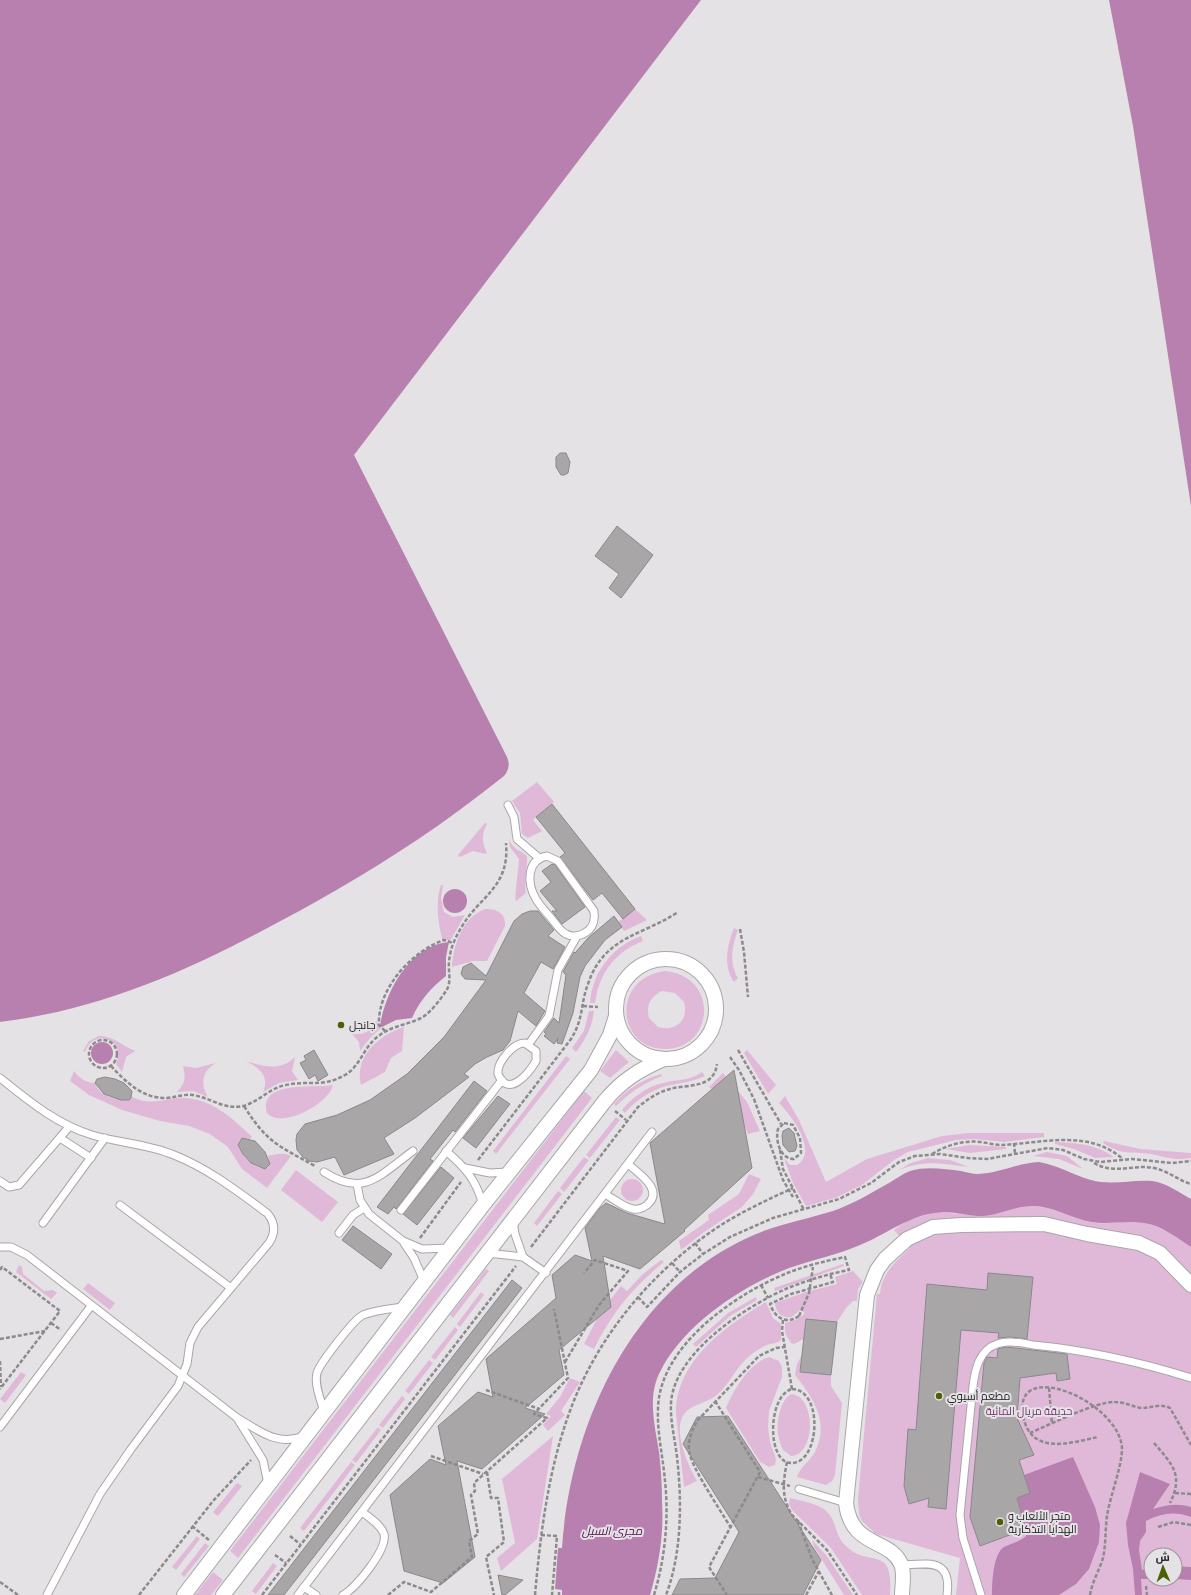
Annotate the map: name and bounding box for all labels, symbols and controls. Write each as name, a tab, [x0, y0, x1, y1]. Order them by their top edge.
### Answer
place label: جانجل	[349, 1018, 376, 1032]
marker: جانجل	[336, 1020, 346, 1030]
place label: مطعم أسيوي	[947, 1389, 1010, 1405]
marker: مطعم أسيوي	[934, 1391, 944, 1401]
park label: حديقة مريال المائية	[986, 1404, 1072, 1418]
place label: متجر الألعاب و الهدايا التذكارية	[1008, 1509, 1077, 1536]
marker: متجر الألعاب و الهدايا التذكارية	[995, 1517, 1005, 1527]
water label: مجرى السيل	[582, 1523, 642, 1538]
north arrow	[1143, 1547, 1183, 1587]
text: ش	[1155, 1550, 1170, 1564]

